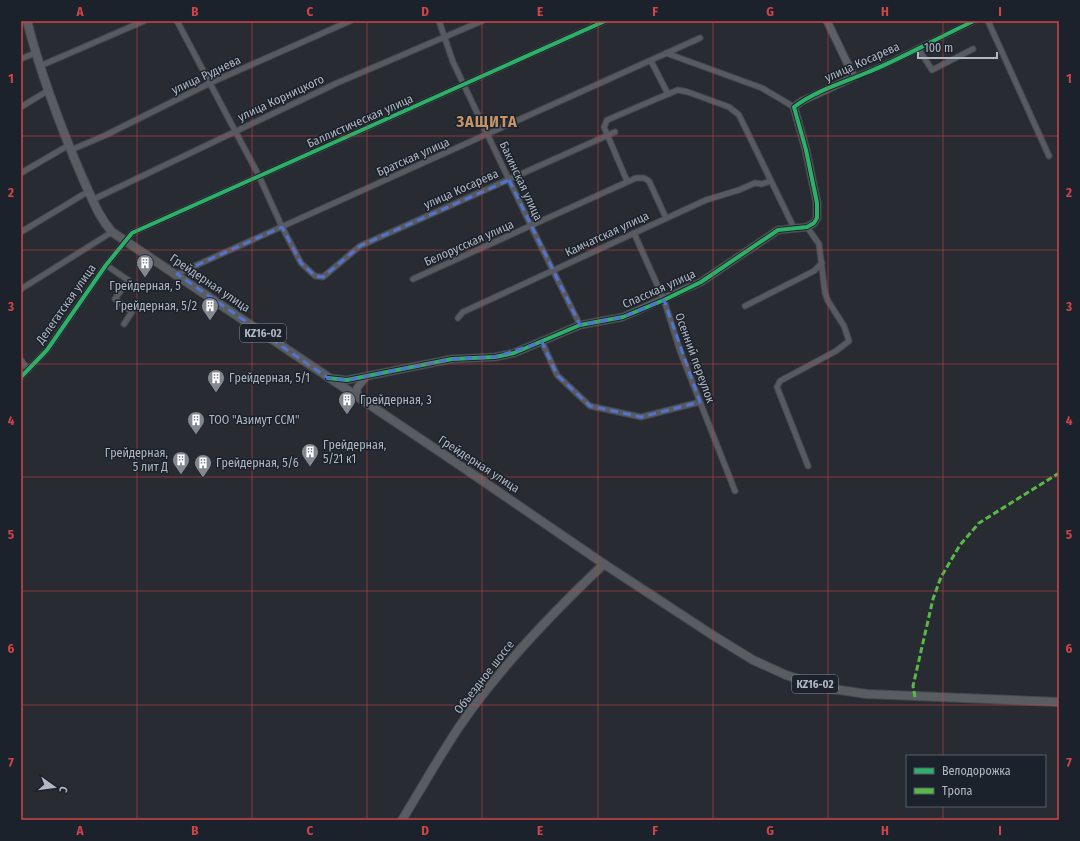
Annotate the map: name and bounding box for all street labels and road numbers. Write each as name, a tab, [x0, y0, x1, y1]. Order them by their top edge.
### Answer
street label: улица Косарева	[822, 39, 902, 85]
street label: улица Руднева	[169, 53, 243, 97]
street label: улица Корницкого	[236, 72, 326, 124]
street label: Баллистическая улица	[305, 91, 415, 151]
street label: Братская улица	[374, 135, 452, 179]
street label: Бакинская улица	[496, 139, 546, 223]
street label: улица Косарева	[421, 166, 501, 212]
street label: Камчатская улица	[563, 208, 651, 260]
street label: Белорусская улица	[422, 217, 516, 269]
street label: Грейдерная улица	[167, 251, 253, 315]
street label: Делегатская улица	[33, 261, 99, 347]
street label: Спасская улица	[620, 267, 698, 311]
street label: Осенний переулок	[672, 311, 718, 405]
road number: KZ16-02	[240, 324, 286, 342]
street label: Грейдерная улица	[436, 433, 522, 495]
street label: Объездное шоссе	[451, 638, 517, 716]
road number: KZ16-02	[792, 675, 838, 693]

